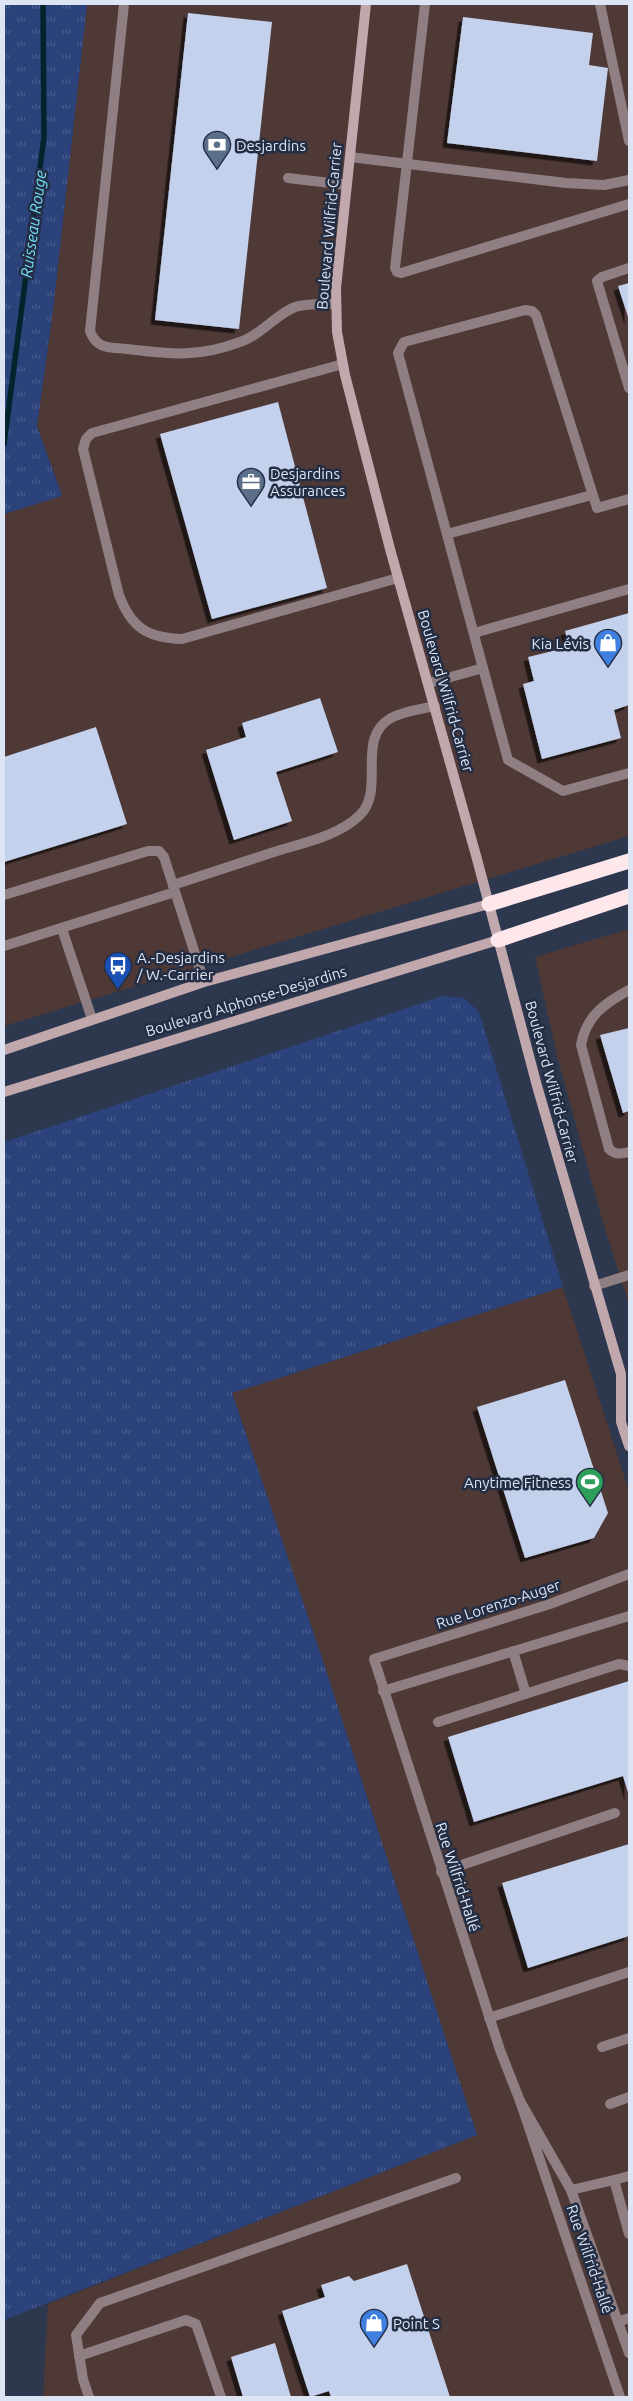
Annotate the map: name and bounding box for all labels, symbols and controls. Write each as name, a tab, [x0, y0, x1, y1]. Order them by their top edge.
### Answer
bank icon: Desjardins	[202, 130, 232, 169]
place label: Desjardins	[236, 137, 306, 154]
street label: Boulevard Wilfrid-Carrier	[313, 141, 345, 310]
water label: Ruisseau Rouge	[17, 169, 49, 279]
place label: Desjardins Assurances	[270, 465, 345, 499]
office icon: Desjardins Assurances	[236, 467, 266, 506]
street label: Boulevard Wilfrid-Carrier	[415, 608, 477, 774]
shop icon: Kia Lévis	[593, 628, 623, 667]
place label: Kia Lévis	[531, 635, 589, 652]
place label: A.-Desjardins / W.-Carrier	[136, 949, 225, 983]
bus stop icon: A.-Desjardins / W.-Carrier	[103, 951, 133, 990]
street label: Boulevard Alphonse-Desjardins	[143, 962, 349, 1040]
street label: Boulevard Wilfrid-Carrier	[522, 999, 582, 1166]
sports icon: Anytime Fitness	[575, 1467, 605, 1506]
place label: Anytime Fitness	[464, 1474, 571, 1491]
street label: Rue Lorenzo-Auger	[434, 1576, 562, 1632]
street label: Rue Wilfrid-Hallé	[432, 1820, 484, 1934]
street label: Rue Wilfrid-Hallé	[563, 2202, 617, 2316]
shop icon: Point S	[359, 2308, 389, 2347]
place label: Point S	[393, 2315, 440, 2332]

